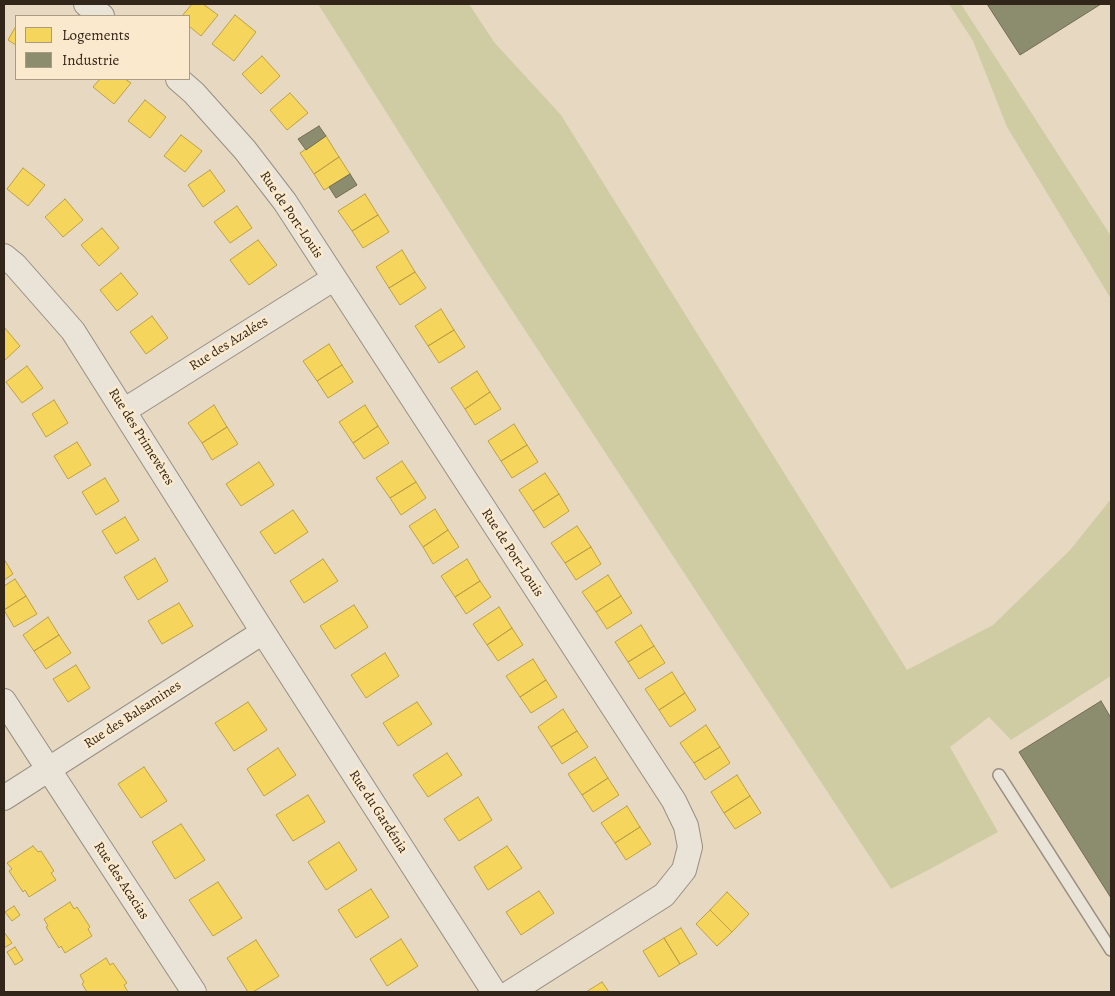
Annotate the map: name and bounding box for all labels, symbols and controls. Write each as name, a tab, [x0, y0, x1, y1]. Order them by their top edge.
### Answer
legend	[15, 15, 190, 80]
text: Logements	[62, 25, 130, 45]
text: Industrie	[62, 50, 119, 70]
street label: Rue de Port-Louis	[256, 168, 326, 262]
street label: Rue des Azalées	[187, 313, 271, 375]
street label: Rue des Primevères	[104, 385, 178, 489]
street label: Rue de Port-Louis	[477, 506, 547, 600]
street label: Rue des Balsamines	[81, 677, 185, 753]
street label: Rue du Gardénia	[345, 767, 411, 857]
street label: Rue des Acacias	[90, 839, 152, 923]

